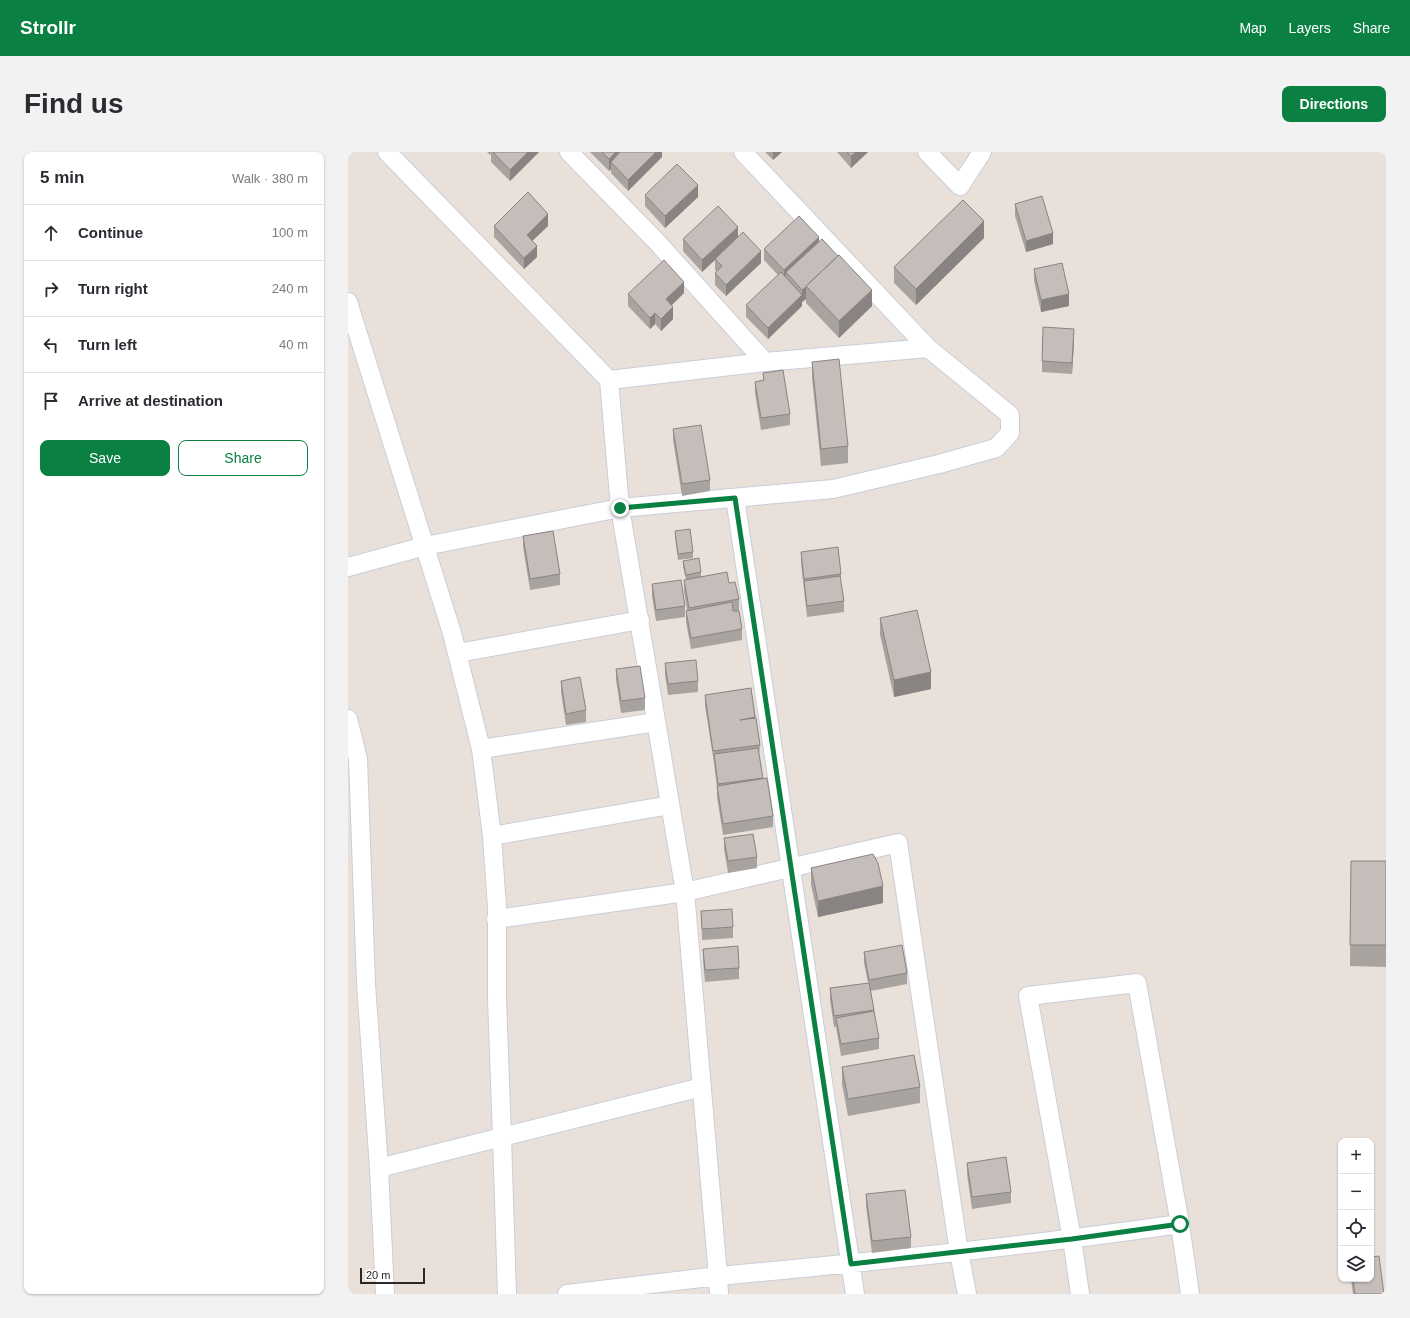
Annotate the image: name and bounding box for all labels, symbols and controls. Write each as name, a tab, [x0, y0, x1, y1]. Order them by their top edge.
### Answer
text: Strollr	[20, 17, 76, 38]
text: Map	[1239, 20, 1267, 36]
text: Layers	[1289, 20, 1331, 36]
text: Share	[1353, 20, 1390, 36]
button: Directions	[1282, 86, 1386, 122]
text: Find us	[24, 88, 124, 119]
text: 5 min	[40, 168, 84, 187]
text: Walk · 380 m	[232, 171, 308, 186]
icon: ahead	[40, 222, 62, 244]
text: Continue	[78, 224, 143, 241]
text: 100 m	[272, 225, 308, 240]
icon: right	[40, 278, 62, 300]
text: Turn right	[78, 280, 148, 297]
text: 240 m	[272, 281, 308, 296]
icon: left	[40, 334, 62, 356]
text: Turn left	[78, 336, 137, 353]
text: 40 m	[279, 337, 308, 352]
icon: arrive	[40, 390, 62, 412]
text: Arrive at destination	[78, 392, 223, 409]
button: Save	[40, 440, 170, 476]
button: Share	[178, 440, 308, 476]
route end	[611, 499, 629, 517]
map controls	[1338, 1138, 1374, 1282]
button: +	[1338, 1138, 1374, 1174]
button: −	[1338, 1174, 1374, 1210]
button: locate	[1338, 1210, 1374, 1246]
route start	[1171, 1215, 1189, 1233]
button: layers	[1338, 1246, 1374, 1282]
scale bar	[360, 1266, 425, 1285]
text: 20 m	[366, 1269, 390, 1281]

